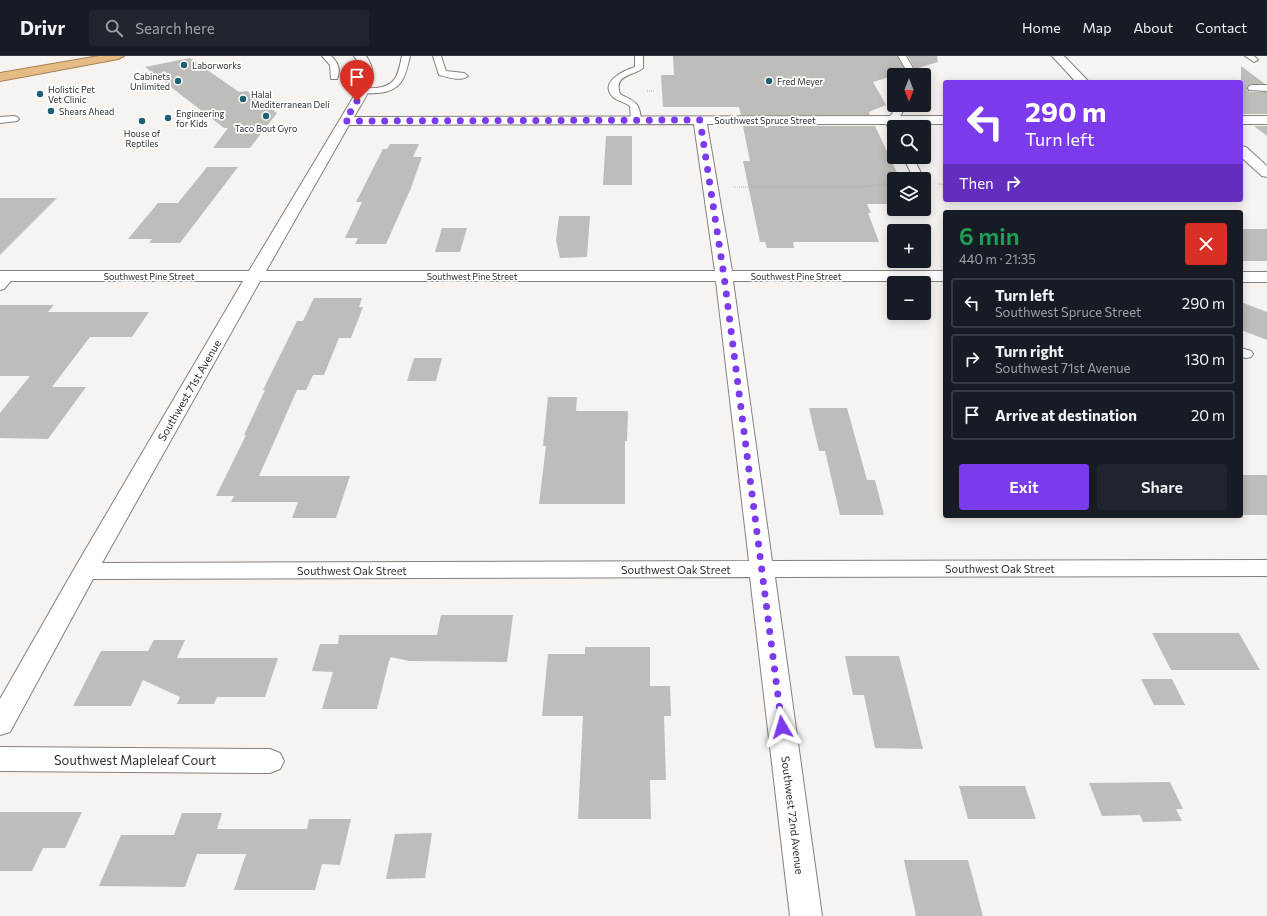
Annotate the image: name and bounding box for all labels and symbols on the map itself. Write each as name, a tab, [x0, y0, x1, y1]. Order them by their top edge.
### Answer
marker: Laborworks	[179, 60, 189, 70]
place label: Laborworks	[192, 60, 241, 71]
pin	[340, 60, 374, 101]
north arrow	[887, 68, 931, 112]
place label: Cabinets Unlimited	[130, 71, 170, 92]
marker: Cabinets Unlimited	[173, 76, 183, 86]
marker: Fred Meyer	[764, 76, 774, 86]
place label: Fred Meyer	[777, 76, 824, 87]
place label: Holistic Pet Vet Clinic	[48, 84, 95, 105]
marker: Holistic Pet Vet Clinic	[35, 89, 45, 99]
place label: Halal Mediterranean Deli	[251, 89, 330, 110]
marker: Halal Mediterranean Deli	[238, 94, 248, 104]
marker: Shears Ahead	[46, 106, 56, 116]
place label: Shears Ahead	[59, 106, 114, 117]
place label: Engineering for Kids	[176, 108, 224, 129]
marker: Taco Bout Gyro	[261, 111, 271, 121]
marker: Engineering for Kids	[163, 113, 173, 123]
street label: Southwest Spruce Street	[714, 115, 816, 126]
marker: House of Reptiles	[137, 116, 147, 126]
place label: Taco Bout Gyro	[235, 123, 297, 134]
place label: House of Reptiles	[124, 128, 161, 149]
street label: Southwest Pine Street	[104, 271, 195, 282]
street label: Southwest Pine Street	[427, 271, 518, 282]
street label: Southwest Pine Street	[751, 271, 842, 282]
street label: Southwest 71st Avenue	[155, 337, 223, 443]
street label: Southwest Oak Street	[945, 562, 1055, 575]
street label: Southwest Oak Street	[621, 563, 731, 576]
street label: Southwest Oak Street	[297, 564, 407, 577]
position arrow	[761, 706, 803, 748]
street label: Southwest Mapleleaf Court	[54, 752, 216, 768]
street label: Southwest 72nd Avenue	[779, 755, 807, 875]

